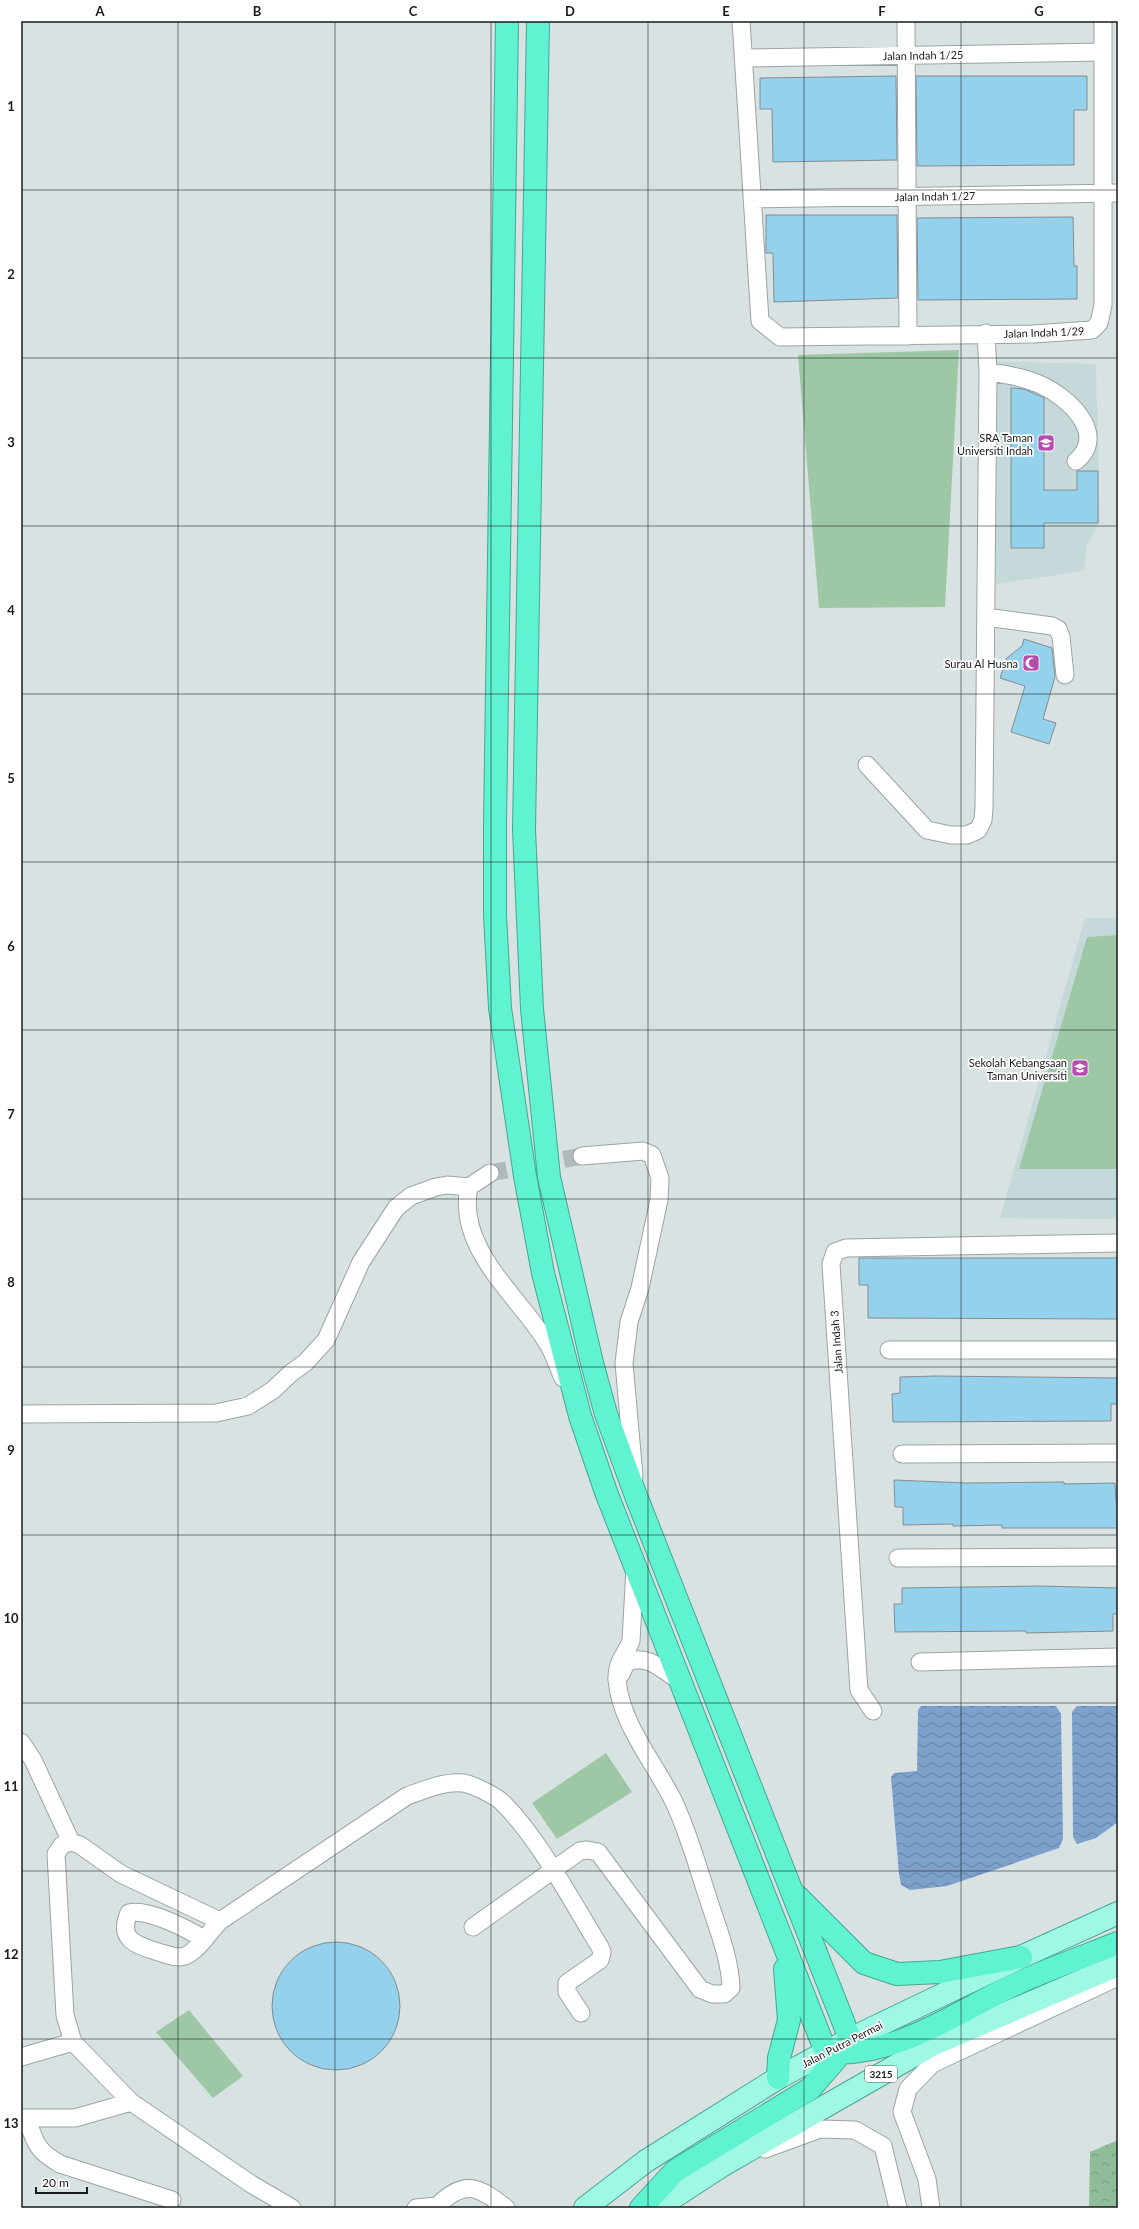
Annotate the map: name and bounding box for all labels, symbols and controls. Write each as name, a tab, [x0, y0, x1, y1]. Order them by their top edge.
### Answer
text: A	[94, 3, 105, 19]
text: B	[253, 3, 262, 19]
text: C	[409, 3, 418, 19]
text: D	[565, 3, 575, 19]
text: E	[722, 3, 730, 19]
text: F	[878, 3, 886, 19]
text: G	[1034, 3, 1044, 19]
street label: Jalan Indah 1/25	[883, 48, 963, 62]
text: 1	[7, 98, 15, 114]
street label: Jalan Indah 1/27	[895, 189, 975, 203]
text: 2	[7, 266, 15, 282]
street label: Jalan Indah 1/29	[1003, 324, 1085, 340]
place label: SRA Taman Universiti Indah	[957, 431, 1033, 457]
school or university icon: SRA Taman Universiti Indah	[1036, 433, 1056, 453]
text: 3	[7, 434, 15, 450]
text: 4	[7, 602, 15, 618]
mosque icon: Surau Al Husna	[1021, 653, 1041, 673]
place label: Surau Al Husna	[944, 657, 1018, 670]
text: 5	[7, 770, 15, 786]
text: 6	[7, 938, 15, 954]
place label: Sekolah Kebangsaan Taman Universiti	[969, 1056, 1067, 1082]
school or university icon: Sekolah Kebangsaan Taman Universiti	[1070, 1058, 1090, 1078]
text: 7	[7, 1106, 15, 1122]
text: 8	[7, 1274, 15, 1290]
street label: Jalan Indah 3	[827, 1310, 845, 1374]
text: 9	[7, 1442, 15, 1458]
text: 10	[3, 1610, 19, 1626]
text: 11	[3, 1778, 19, 1794]
text: 12	[3, 1946, 19, 1962]
street label: Jalan Putra Permai	[799, 2018, 885, 2070]
road number: 3215	[865, 2066, 897, 2082]
text: 13	[3, 2115, 19, 2131]
scale bar	[36, 2169, 87, 2195]
text: 20 m	[42, 2175, 69, 2190]

